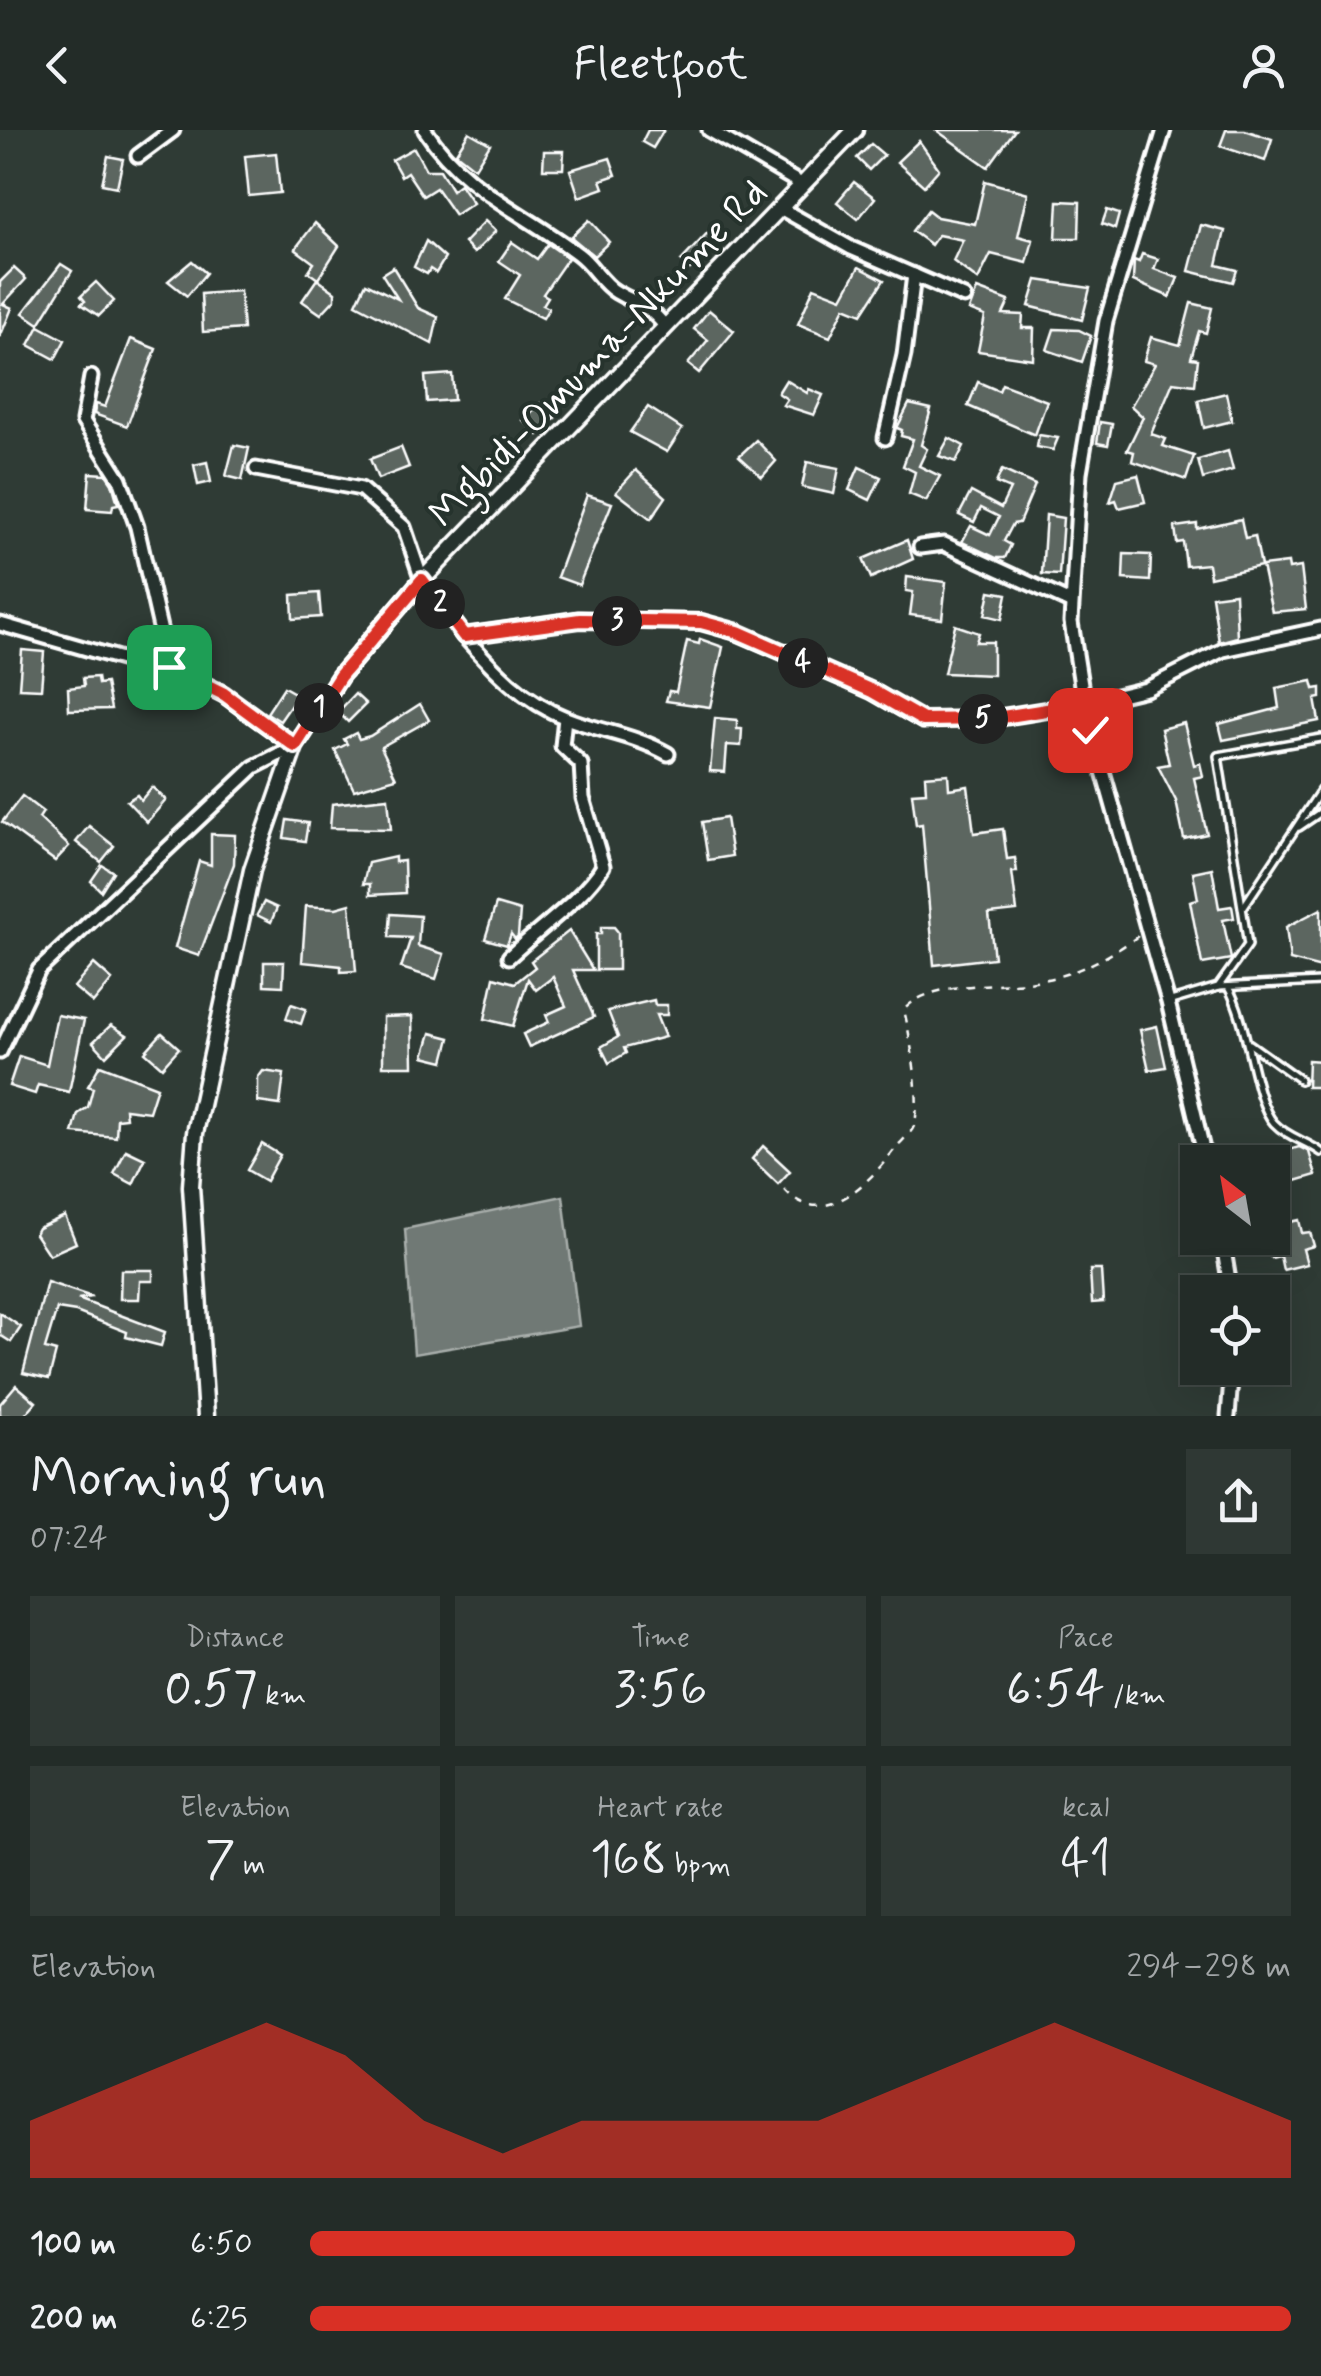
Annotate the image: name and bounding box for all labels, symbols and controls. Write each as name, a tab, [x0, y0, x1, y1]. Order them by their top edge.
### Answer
text: Fleetfoot	[573, 36, 748, 95]
icon: back	[30, 38, 85, 93]
icon: person	[1236, 38, 1291, 93]
street label: Mgbidi-Omuma-Nkume Rd	[418, 168, 783, 543]
pin: 2	[415, 579, 465, 629]
text: 2	[433, 585, 447, 622]
pin: 3	[592, 596, 642, 646]
text: 3	[611, 602, 623, 639]
pin	[127, 625, 212, 710]
pin: 4	[778, 638, 828, 688]
icon: arrive	[142, 640, 197, 695]
text: 4	[795, 644, 811, 681]
pin: 1	[294, 683, 344, 733]
pin	[1048, 688, 1133, 773]
text: 1	[313, 689, 325, 726]
pin: 5	[958, 694, 1008, 744]
text: 5	[975, 700, 991, 737]
icon: check	[1063, 703, 1118, 758]
north arrow	[1180, 1145, 1290, 1255]
map controls	[1180, 1145, 1290, 1385]
button: locate	[1180, 1275, 1290, 1385]
text: Morning run	[30, 1444, 327, 1516]
button: share	[1186, 1449, 1291, 1554]
text: 07:24	[30, 1518, 108, 1560]
text: Distance	[186, 1620, 284, 1657]
text: Time	[631, 1620, 690, 1657]
text: Pace	[1058, 1620, 1114, 1657]
text: 0.57	[164, 1657, 258, 1723]
text: 3:56	[614, 1657, 707, 1723]
text: 6:54	[1006, 1657, 1105, 1723]
text: km	[258, 1678, 306, 1715]
text: /km	[1105, 1678, 1166, 1715]
text: Elevation	[180, 1790, 290, 1827]
text: Heart rate	[598, 1790, 723, 1827]
text: kcal	[1062, 1790, 1109, 1827]
text: 7	[205, 1827, 235, 1893]
text: 168	[590, 1827, 667, 1893]
text: 41	[1061, 1827, 1111, 1893]
text: m	[235, 1848, 265, 1885]
text: bpm	[667, 1848, 731, 1885]
text: Elevation	[30, 1946, 156, 1988]
text: 294–298 m	[1127, 1946, 1291, 1988]
text: 100 m	[30, 2223, 116, 2265]
text: 6:50	[190, 2223, 252, 2265]
text: 200 m	[30, 2298, 117, 2340]
text: 6:25	[190, 2298, 248, 2340]

